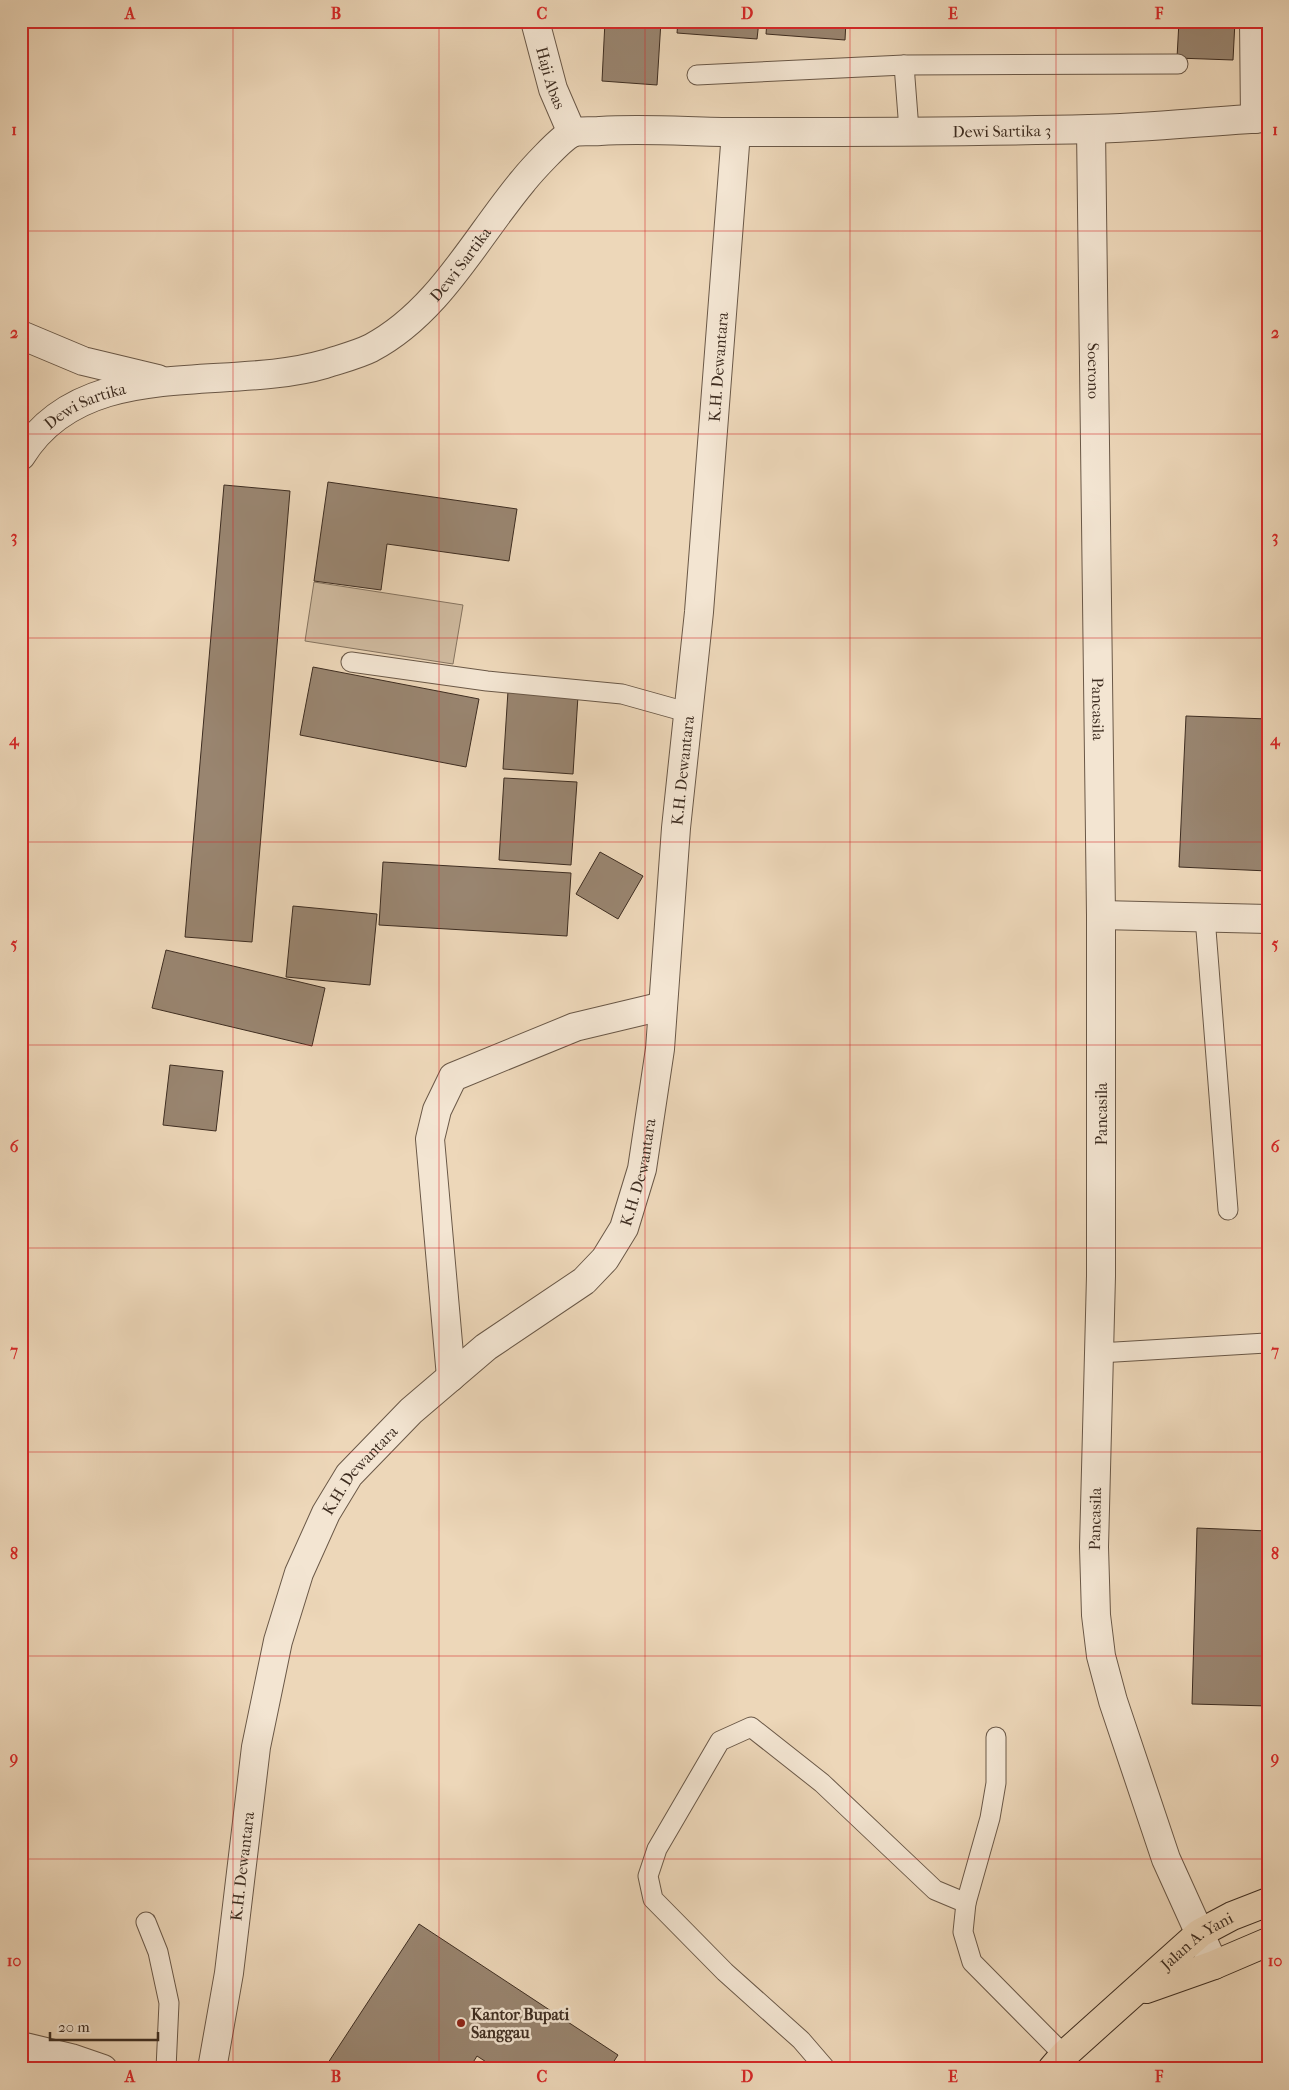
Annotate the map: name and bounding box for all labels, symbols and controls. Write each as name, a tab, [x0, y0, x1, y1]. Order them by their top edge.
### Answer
text: A	[124, 4, 136, 23]
text: B	[331, 4, 341, 23]
text: C	[537, 4, 548, 23]
text: D	[741, 4, 753, 23]
text: E	[948, 4, 958, 23]
text: F	[1154, 4, 1164, 23]
street label: Haji Abas	[533, 44, 570, 112]
text: 1	[11, 120, 17, 139]
street label: Dewi Sartika 3	[952, 120, 1051, 141]
text: 1	[1272, 120, 1278, 139]
street label: Dewi Sartika	[425, 223, 495, 305]
street label: K.H. Dewantara	[704, 311, 732, 422]
text: 2	[10, 323, 18, 342]
text: 2	[1271, 323, 1279, 342]
street label: Soerono	[1084, 343, 1104, 399]
street label: Dewi Sartika	[40, 378, 128, 433]
text: 3	[11, 527, 17, 547]
text: 3	[1272, 527, 1278, 547]
street label: Pancasila	[1088, 677, 1108, 741]
street label: K.H. Dewantara	[667, 714, 697, 826]
text: 4	[8, 730, 20, 750]
text: 4	[1269, 730, 1281, 750]
text: 5	[11, 934, 18, 953]
text: 5	[1272, 934, 1279, 953]
street label: Pancasila	[1092, 1082, 1111, 1146]
street label: K.H. Dewantara	[616, 1117, 659, 1228]
text: 6	[10, 1137, 19, 1156]
text: 6	[1271, 1137, 1280, 1156]
text: 7	[9, 1341, 18, 1360]
text: 7	[1270, 1341, 1279, 1360]
street label: K.H. Dewantara	[318, 1421, 402, 1518]
street label: Pancasila	[1085, 1487, 1105, 1551]
text: 8	[10, 1544, 18, 1563]
text: 8	[1271, 1544, 1279, 1563]
text: 9	[9, 1748, 18, 1768]
text: 9	[1270, 1748, 1279, 1768]
street label: K.H. Dewantara	[226, 1810, 258, 1922]
street label: Jalan A. Yani	[1155, 1908, 1236, 1975]
text: 10	[7, 1951, 21, 1970]
text: 10	[1268, 1951, 1282, 1970]
place label: Kantor Bupati Sanggau	[471, 2005, 570, 2043]
scale bar	[50, 2010, 158, 2042]
marker: Kantor Bupati Sanggau	[455, 2017, 467, 2029]
text: 20 m	[58, 2018, 90, 2036]
text: A	[124, 2067, 136, 2086]
text: B	[331, 2067, 341, 2086]
text: C	[537, 2067, 548, 2086]
text: D	[741, 2067, 753, 2086]
text: E	[948, 2067, 958, 2086]
text: F	[1154, 2067, 1164, 2086]

